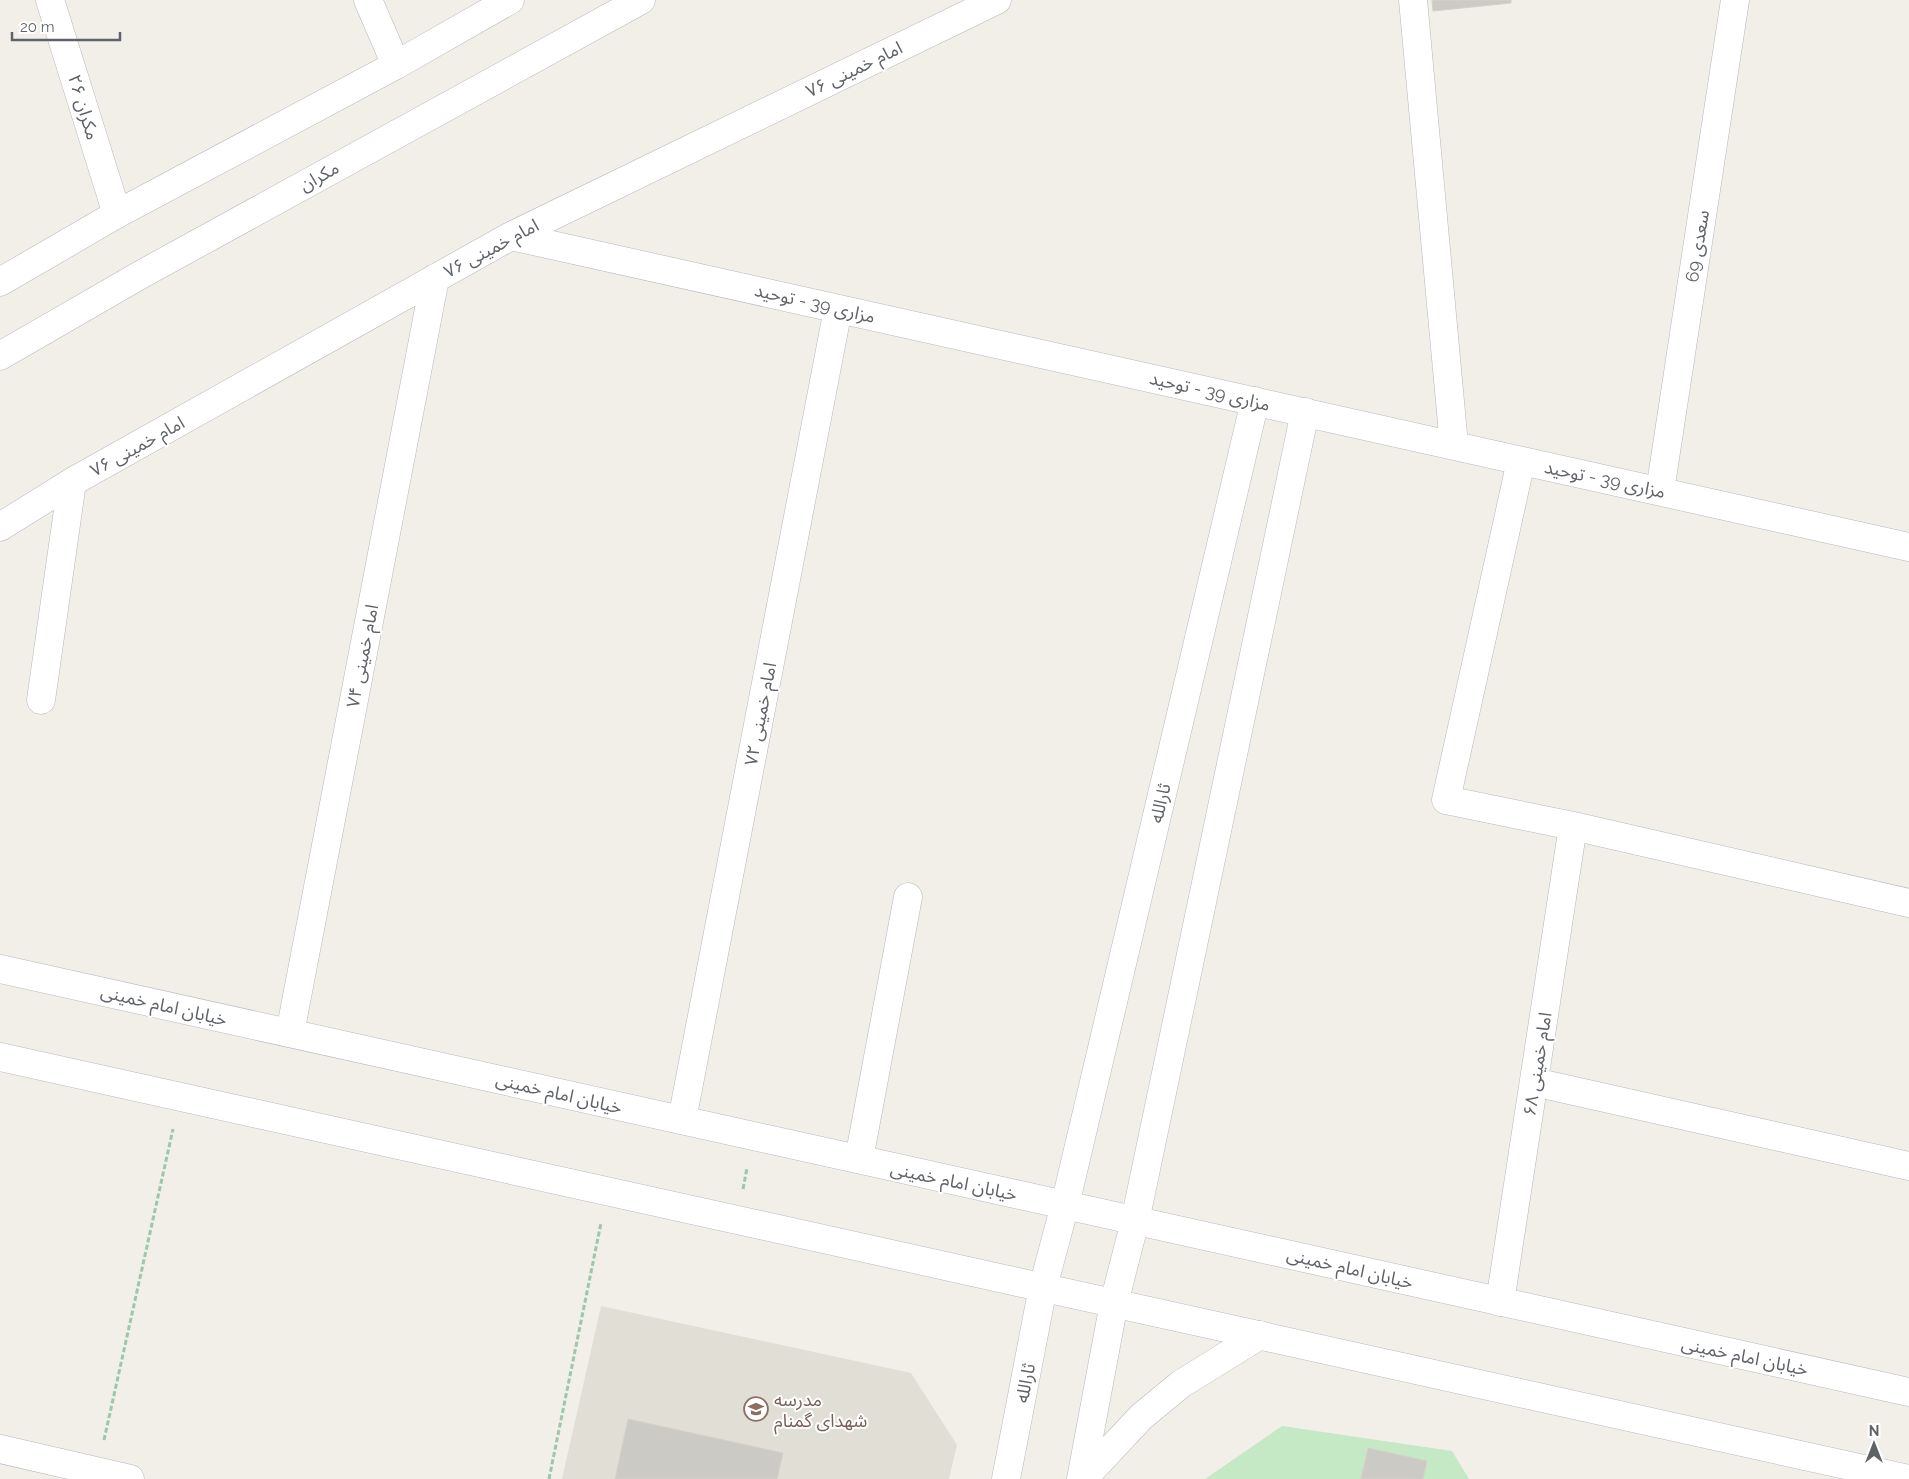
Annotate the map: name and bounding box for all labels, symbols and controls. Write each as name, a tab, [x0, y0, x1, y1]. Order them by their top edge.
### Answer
scale bar	[12, 10, 120, 42]
text: 20 m	[20, 18, 55, 36]
street label: امام خمینی ۷۶	[802, 37, 907, 105]
street label: مکران ۲۶	[63, 72, 104, 142]
street label: مکران	[296, 157, 343, 196]
street label: سعدی 69	[1681, 208, 1714, 284]
street label: امام خمینی ۷۶	[440, 214, 544, 285]
street label: مزاری 39 - توحید	[752, 279, 877, 328]
street label: مزاری 39 - توحید	[1147, 367, 1272, 416]
street label: امام خمینی ۷۶	[86, 411, 190, 484]
street label: مزاری 39 - توحید	[1542, 456, 1667, 503]
street label: امام خمینی ۷۴	[342, 603, 386, 710]
street label: امام خمینی ۷۲	[740, 661, 784, 768]
street label: ثارالله	[1145, 781, 1176, 825]
street label: خیابان امام خمینی	[98, 980, 229, 1034]
street label: امام خمینی ۶۸	[1518, 1011, 1560, 1118]
street label: خیابان امام خمینی	[493, 1068, 624, 1122]
street label: خیابان امام خمینی	[888, 1157, 1019, 1209]
street label: خیابان امام خمینی	[1284, 1243, 1415, 1297]
street label: خیابان امام خمینی	[1679, 1332, 1810, 1384]
street label: ثارالله	[1011, 1361, 1040, 1405]
place label: مدرسه شهدای گمنام	[774, 1389, 867, 1435]
school or university icon: مدرسه شهدای گمنام	[743, 1396, 769, 1422]
north arrow	[1849, 1419, 1899, 1469]
text: N	[1869, 1423, 1879, 1439]

